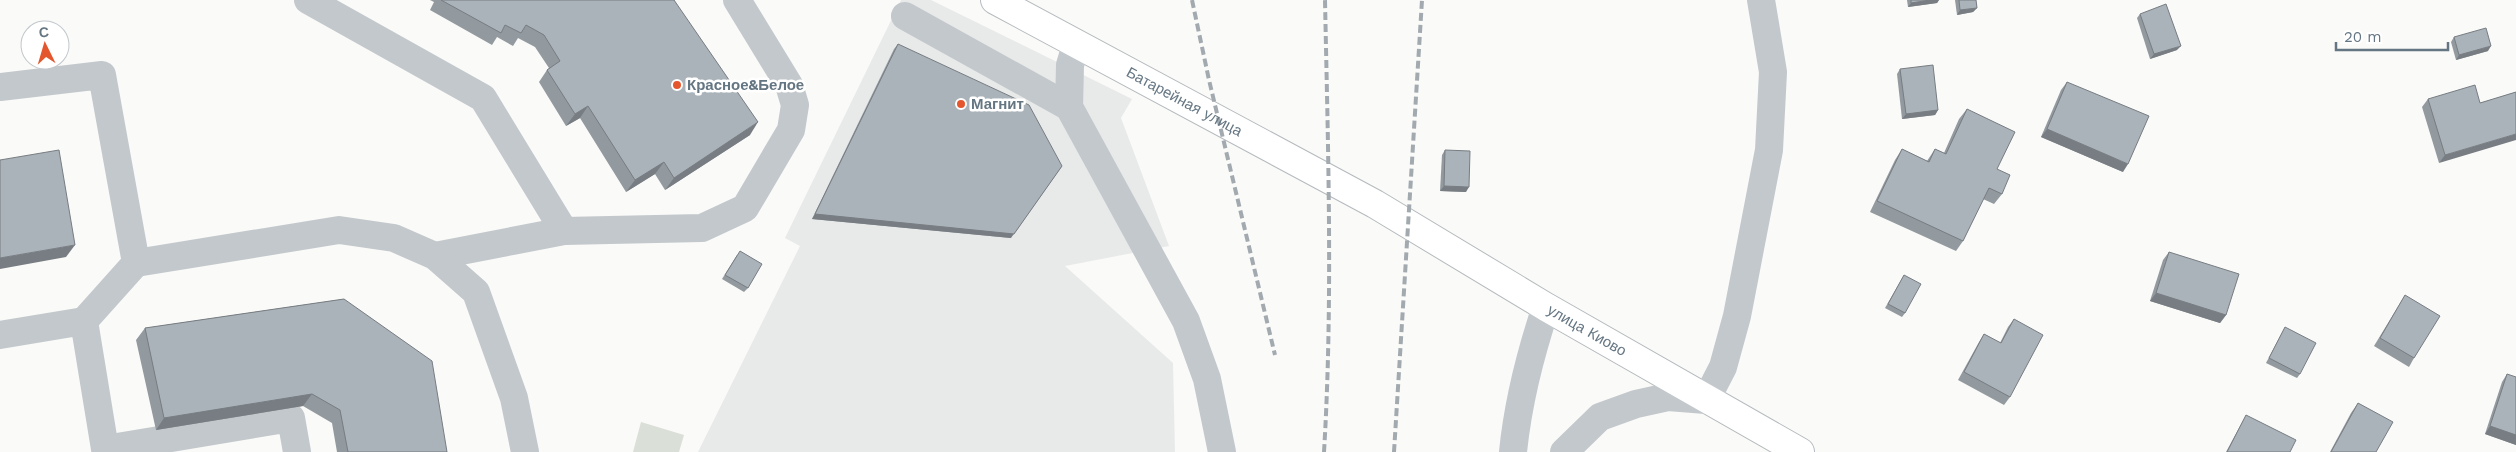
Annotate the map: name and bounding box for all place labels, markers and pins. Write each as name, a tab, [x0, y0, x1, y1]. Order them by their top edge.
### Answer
place label: Красное&Белое	[687, 76, 804, 94]
marker: Красное&Белое	[671, 79, 683, 91]
place label: Магнит	[971, 95, 1024, 113]
marker: Магнит	[955, 98, 967, 110]

